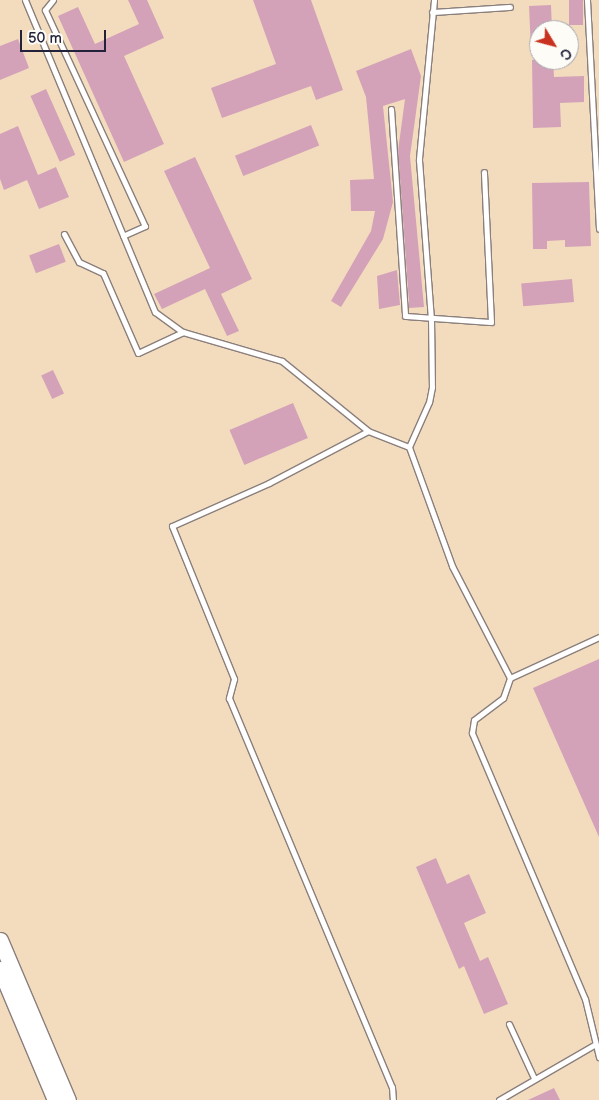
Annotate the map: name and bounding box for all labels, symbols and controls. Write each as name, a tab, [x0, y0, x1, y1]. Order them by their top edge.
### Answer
scale bar	[22, 20, 109, 52]
north arrow	[529, 20, 579, 70]
text: 50 m	[28, 29, 62, 48]
text: С	[556, 45, 575, 63]

